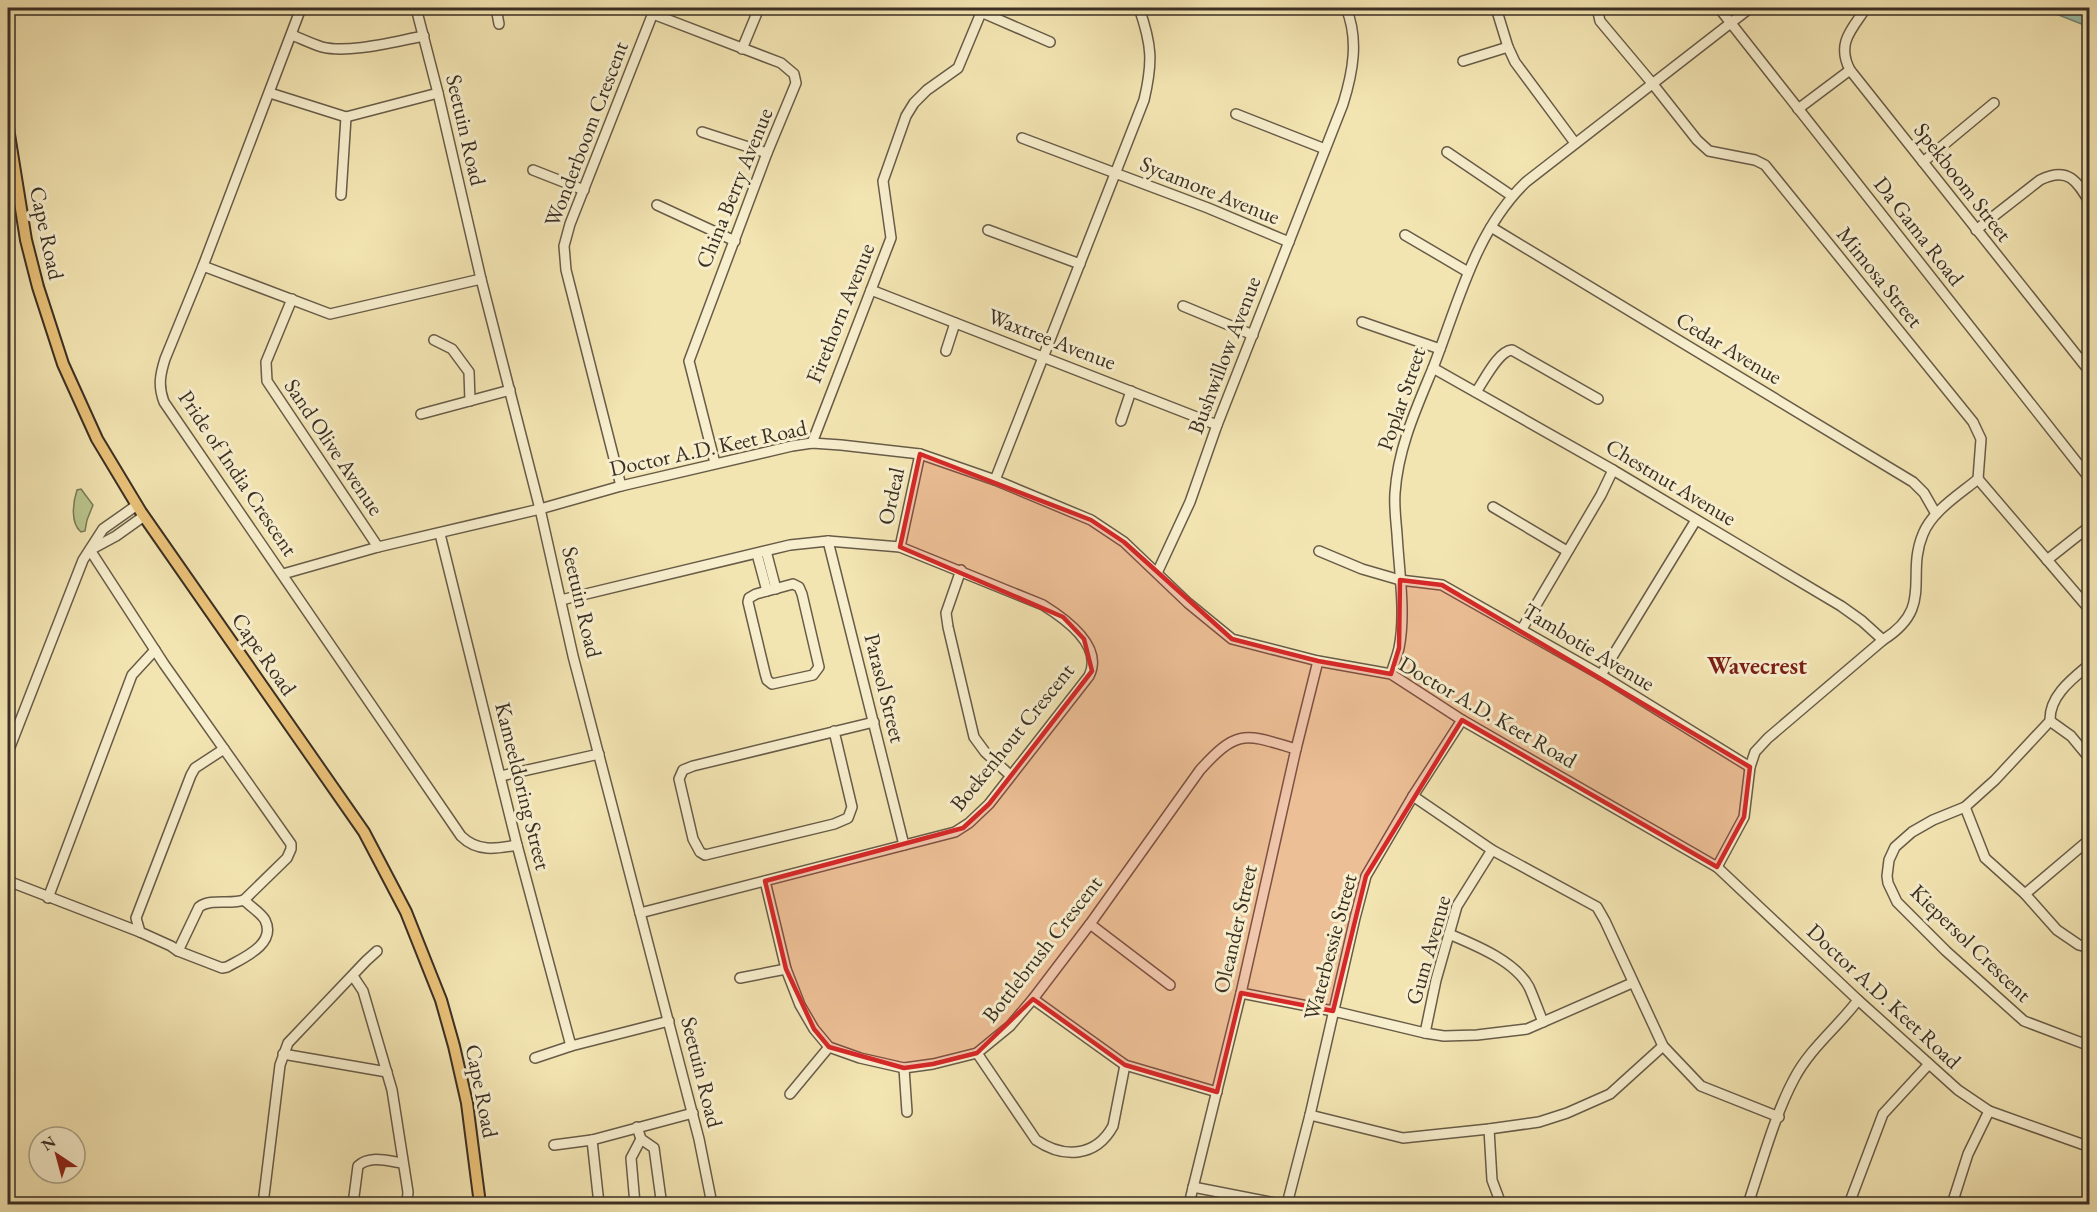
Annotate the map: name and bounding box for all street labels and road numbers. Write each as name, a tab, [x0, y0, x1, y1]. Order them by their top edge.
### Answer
street label: Wonderboom Crescent	[537, 37, 635, 231]
street label: Seetuin Road	[439, 72, 493, 189]
street label: China Berry Avenue	[689, 103, 780, 272]
street label: Spekboom Street	[1907, 117, 2019, 248]
street label: Sycamore Avenue	[1136, 149, 1285, 231]
street label: Da Gama Road	[1867, 170, 1971, 292]
street label: Cape Road	[23, 184, 71, 283]
street label: Mimosa Street	[1830, 221, 1930, 334]
street label: Firethorn Avenue	[799, 238, 881, 387]
street label: Bushwillow Avenue	[1181, 272, 1268, 438]
street label: Waxtree Avenue	[984, 301, 1121, 377]
street label: Cedar Avenue	[1671, 305, 1788, 391]
street label: Poplar Street	[1370, 344, 1432, 454]
street label: Sand Olive Avenue	[278, 373, 391, 521]
street label: Pride of India Crescent	[172, 384, 304, 562]
street label: Doctor A.D. Keet Road	[607, 413, 810, 483]
street label: Chestnut Avenue	[1600, 432, 1742, 533]
street label: Ordeal	[871, 465, 911, 527]
street label: Seetuin Road	[555, 544, 609, 661]
street label: Tambotie Avenue	[1518, 596, 1661, 698]
street label: Cape Road	[225, 607, 304, 702]
street label: Parasol Street	[857, 630, 913, 746]
street label: Doctor A.D. Keet Road	[1394, 649, 1583, 775]
street label: Boekenhout Crescent	[943, 657, 1081, 817]
street label: Kameeldoring Street	[488, 699, 558, 873]
street label: Oleander Street	[1206, 862, 1264, 996]
street label: Bottlebrush Crescent	[976, 870, 1109, 1028]
street label: Waterbessie Street	[1297, 871, 1363, 1023]
street label: Kiepersol Crescent	[1904, 878, 2038, 1008]
street label: Gum Avenue	[1399, 892, 1458, 1008]
street label: Doctor A.D. Keet Road	[1801, 917, 1968, 1076]
street label: Seetuin Road	[674, 1014, 730, 1131]
street label: Cape Road	[459, 1042, 505, 1141]

